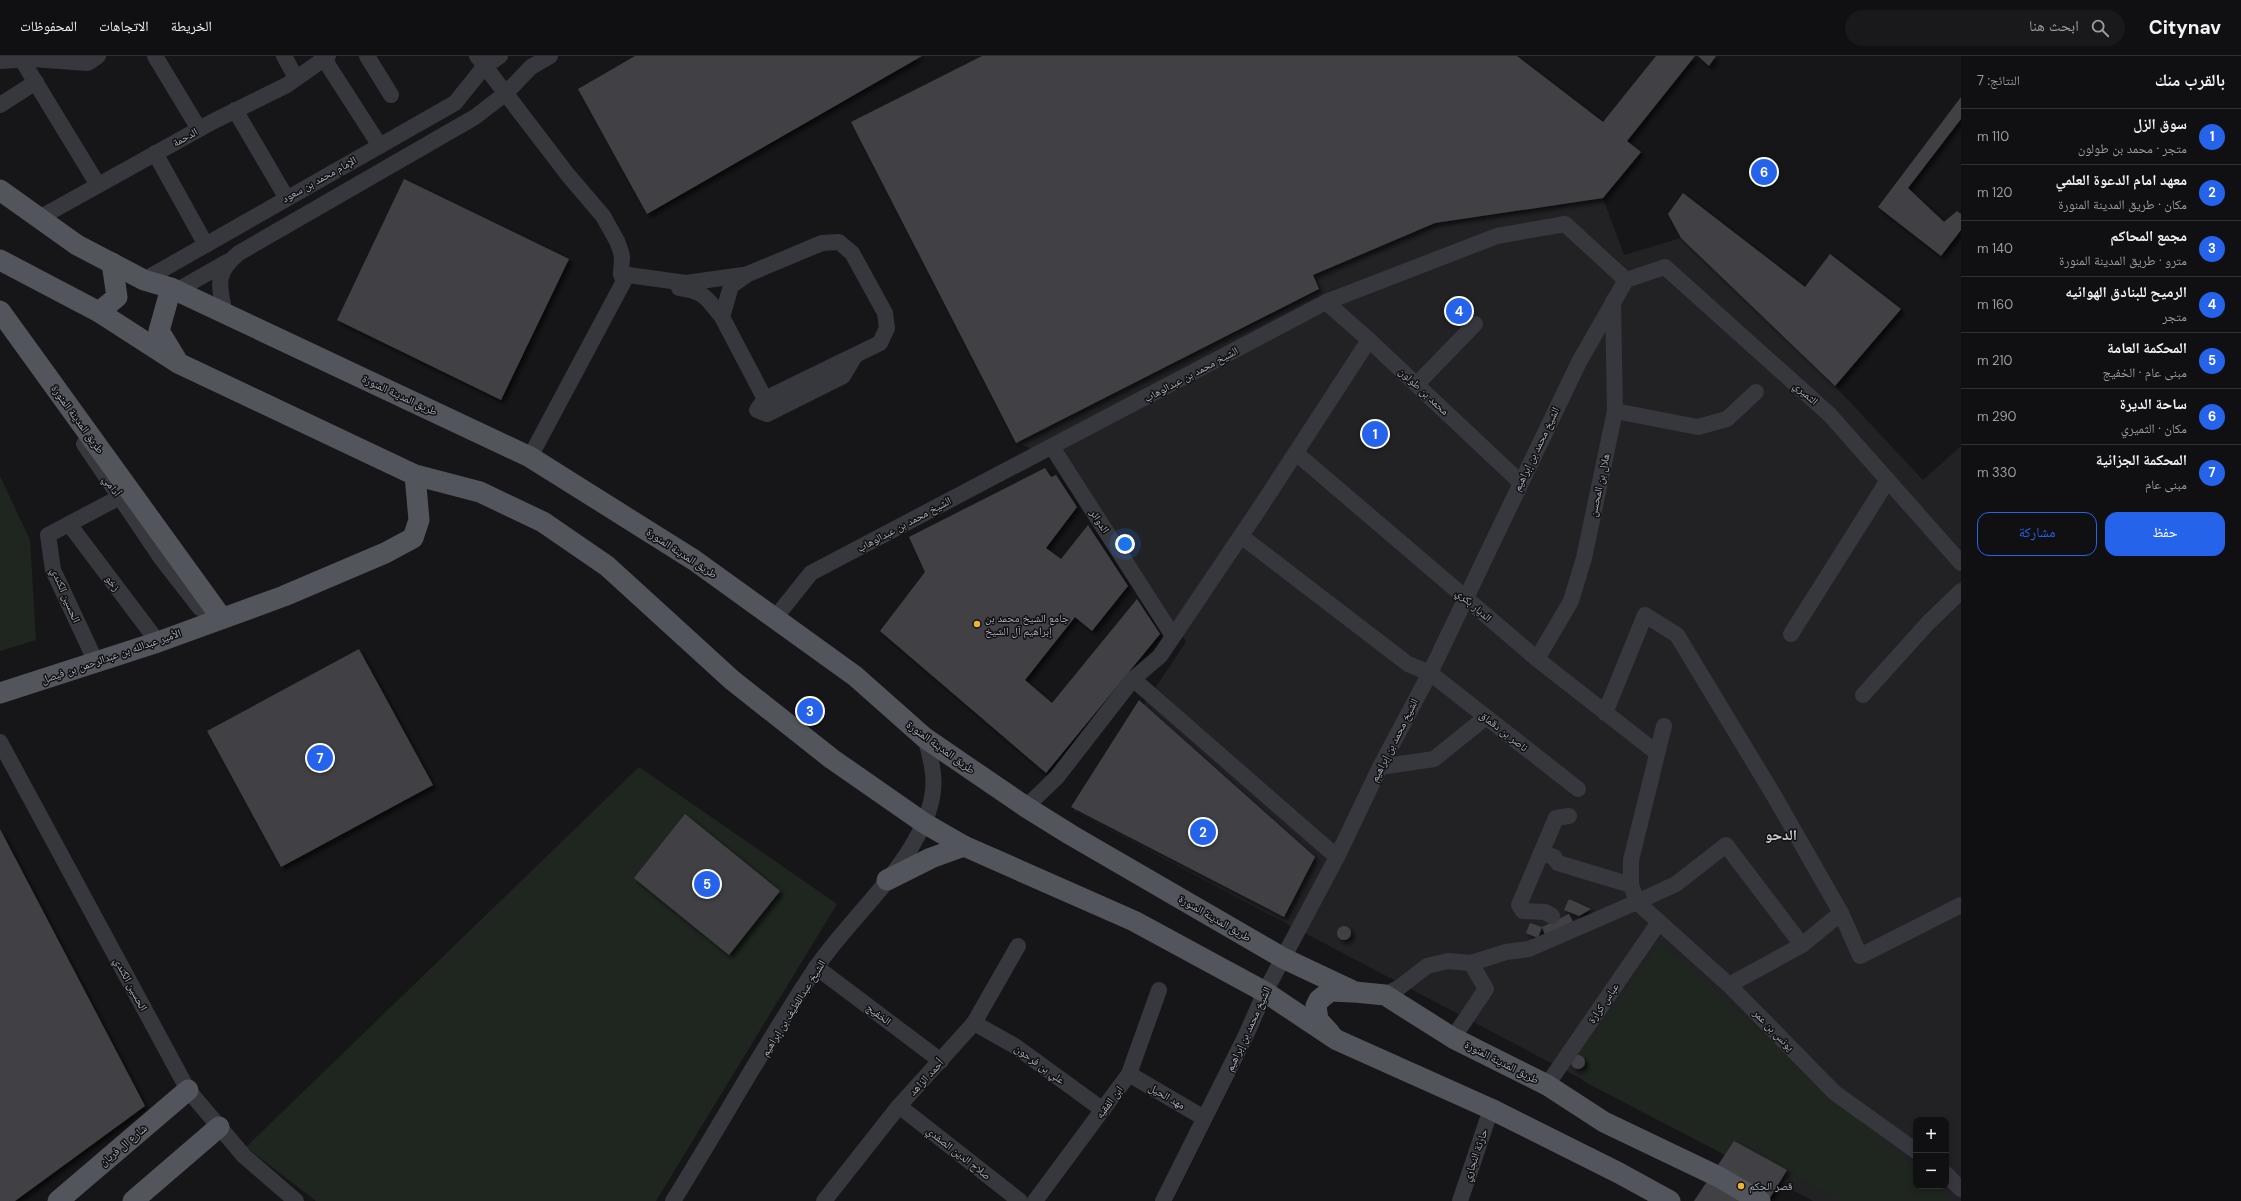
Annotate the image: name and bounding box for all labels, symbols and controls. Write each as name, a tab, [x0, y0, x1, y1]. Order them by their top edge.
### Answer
search box	[1845, 10, 2125, 46]
text: Citynav	[2149, 15, 2221, 40]
text: ابحث هنا	[2029, 16, 2079, 36]
text: المحفوظات	[20, 17, 77, 35]
text: الاتجاهات	[99, 17, 149, 35]
text: الخريطة	[171, 17, 212, 35]
icon: search	[2089, 17, 2111, 39]
text: بالقرب منك	[2155, 69, 2225, 91]
text: النتائج: 7	[1977, 72, 2020, 89]
text: سوق الزل	[2133, 114, 2187, 134]
street label: الدحمة	[170, 124, 200, 150]
text: 110 m	[1977, 128, 2009, 145]
text: 1	[2210, 128, 2214, 145]
text: متجر · محمد بن طولون	[2078, 140, 2187, 157]
street label: الإمام محمد بن سعود	[279, 153, 359, 205]
pin: 6	[1751, 157, 1777, 187]
text: معهد امام الدعوة العلمي	[2055, 170, 2187, 190]
text: 120 m	[1977, 184, 2012, 201]
text: 2	[2208, 184, 2216, 201]
text: مكان · طريق المدينة المنورة	[2058, 196, 2187, 213]
text: مجمع المحاكم	[2110, 226, 2187, 246]
text: 140 m	[1977, 240, 2013, 257]
text: 3	[2208, 240, 2216, 257]
text: مترو · طريق المدينة المنورة	[2059, 252, 2187, 269]
text: الرميح للبنادق الهوائيه	[2065, 282, 2187, 302]
pin: 4	[1446, 296, 1472, 326]
text: 160 m	[1977, 296, 2013, 313]
text: 4	[2208, 296, 2216, 313]
text: متجر	[2162, 308, 2187, 325]
text: المحكمة العامة	[2107, 338, 2187, 358]
street label: الشيخ محمد بن عبدالوهاب	[1141, 343, 1241, 405]
text: 210 m	[1977, 352, 2013, 369]
text: 5	[2208, 352, 2216, 369]
street label: محمد بن طولون	[1396, 364, 1452, 418]
text: مبنى عام · الخفيج	[2103, 364, 2187, 381]
street label: طريق المدينة المنورة	[360, 371, 440, 419]
street label: الثميري	[1789, 378, 1821, 409]
street label: طريق المدينة المنورة	[48, 382, 108, 456]
text: ساحة الديرة	[2120, 394, 2187, 414]
street label: الشيخ محمد بن إبراهيم	[1510, 405, 1563, 494]
text: 290 m	[1977, 408, 2016, 425]
text: 6	[2208, 408, 2216, 425]
pin: 1	[1362, 419, 1388, 449]
text: مكان · الثميري	[2121, 420, 2187, 437]
text: المحكمة الجزائية	[2096, 450, 2187, 470]
street label: هلال بن المحسن	[1585, 451, 1613, 518]
text: 330 m	[1977, 464, 2016, 481]
text: 7	[2209, 464, 2216, 481]
street label: أدامي	[98, 473, 124, 500]
text: مبنى عام	[2145, 476, 2187, 493]
street label: الشيخ محمد بن عبدالوهاب	[854, 493, 954, 555]
street label: الدوائر	[1087, 506, 1113, 535]
button: مشاركة	[1977, 512, 2097, 556]
button: حفظ	[2105, 512, 2225, 556]
street label: طريق المدينة المنورة	[644, 525, 720, 581]
your location	[1115, 534, 1135, 554]
street label: الحسين الكندي	[47, 566, 84, 625]
street label: زخو	[102, 572, 124, 594]
street label: الديار بكري	[1452, 586, 1495, 626]
place label: جامع الشيخ محمد بن إبراهيم آل الشيخ	[985, 611, 1069, 639]
marker: جامع الشيخ محمد بن إبراهيم آل الشيخ	[972, 619, 982, 629]
street label: الأمير عبدالله بن عبدالرحمن بن فيصل	[39, 625, 183, 687]
pin: 3	[797, 696, 823, 726]
street label: الشيخ محمد بن إبراهيم	[1367, 696, 1422, 785]
street label: ناصر بن دقماق	[1477, 708, 1531, 754]
street label: طريق المدينة المنورة	[904, 717, 978, 777]
pin: 7	[307, 743, 333, 773]
pin: 2	[1190, 817, 1216, 847]
district label: الدحو	[1765, 825, 1797, 845]
pin: 5	[694, 869, 720, 899]
street label: طريق المدينة المنورة	[1176, 892, 1254, 944]
street label: الحسين الكندي	[110, 955, 151, 1014]
street label: الشيخ عبداللطيف بن إبراهيم	[758, 957, 829, 1059]
street label: عباس كرارة	[1584, 980, 1622, 1026]
street label: الشيخ محمد بن إبراهيم	[1222, 984, 1275, 1074]
street label: الخفيج	[864, 1000, 894, 1028]
street label: يونس بن عمر	[1750, 1005, 1798, 1054]
street label: طريق المدينة المنورة	[1462, 1037, 1542, 1087]
street label: علي بن فرحون	[1011, 1041, 1068, 1089]
street label: أحمد الزاهد	[905, 1056, 947, 1098]
street label: مهد الحيل	[1146, 1080, 1188, 1112]
street label: ابن الفقيه	[1092, 1083, 1126, 1121]
map controls	[1913, 1117, 1949, 1189]
button: +	[1913, 1117, 1949, 1153]
street label: شارع ال فريان	[96, 1121, 150, 1169]
street label: صلاح الدين الصفدي	[923, 1123, 994, 1184]
street label: حارثة النجاري	[1459, 1127, 1492, 1184]
button: −	[1913, 1153, 1949, 1189]
place label: قصر الحكم	[1749, 1179, 1793, 1194]
marker: قصر الحكم	[1736, 1181, 1746, 1191]

